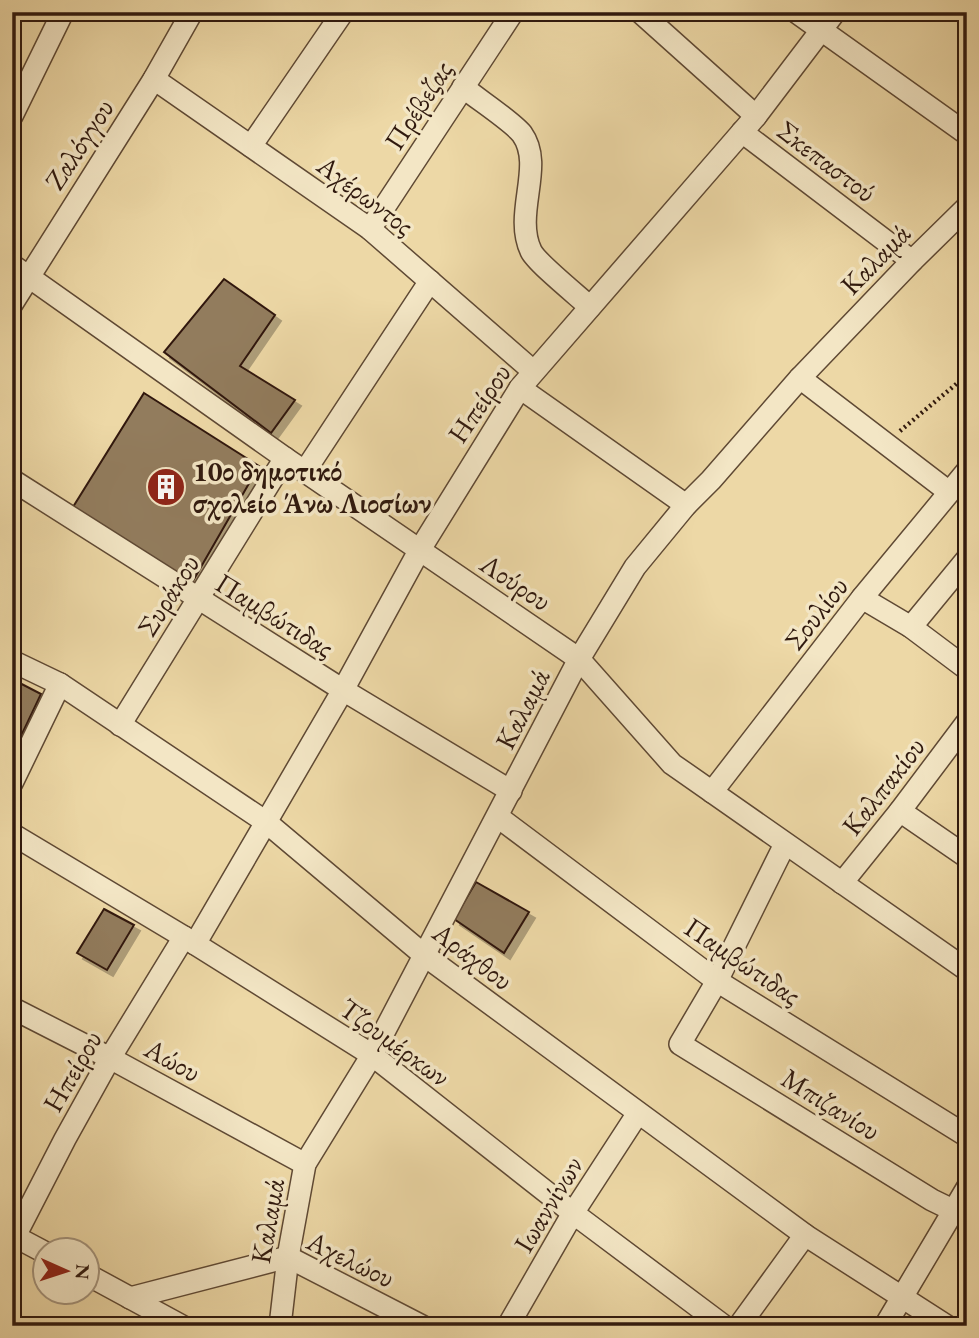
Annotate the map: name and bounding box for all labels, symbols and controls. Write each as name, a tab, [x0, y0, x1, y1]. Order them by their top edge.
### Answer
street label: Πρέβεζας	[376, 53, 460, 157]
street label: Ζαλόγγου	[36, 92, 122, 196]
street label: Σκεπαστού	[770, 112, 884, 210]
street label: Αχέρωντος	[310, 146, 422, 243]
street label: Καλαμά	[832, 216, 918, 302]
street label: Ηπείρου	[439, 356, 519, 450]
place label: 10ο δημοτικό σχολείο Άνω Λιοσίων	[193, 453, 432, 521]
building icon: 10ο δημοτικό σχολείο Άνω Λιοσίων	[145, 466, 187, 508]
street label: Λούρου	[473, 545, 558, 619]
street label: Συράκου	[129, 547, 207, 643]
street label: Παμβώτιδας	[209, 564, 341, 666]
street label: Σουλίου	[776, 569, 856, 657]
street label: Καλαμά	[487, 663, 558, 755]
street label: Καλπακίου	[833, 730, 933, 842]
street label: Παμβώτιδας	[678, 909, 808, 1013]
street label: Αράχθου	[425, 913, 520, 998]
street label: Τζουμέρκων	[333, 990, 457, 1094]
street label: Ηπείρου	[34, 1024, 110, 1118]
street label: Αώου	[138, 1030, 207, 1090]
street label: Μπιζανίου	[775, 1060, 887, 1148]
street label: Ιωαννίνων	[505, 1149, 591, 1259]
street label: Καλαμά	[242, 1176, 292, 1266]
street label: Αχελώου	[300, 1222, 401, 1296]
north arrow	[32, 1236, 102, 1306]
text: N	[70, 1264, 95, 1281]

